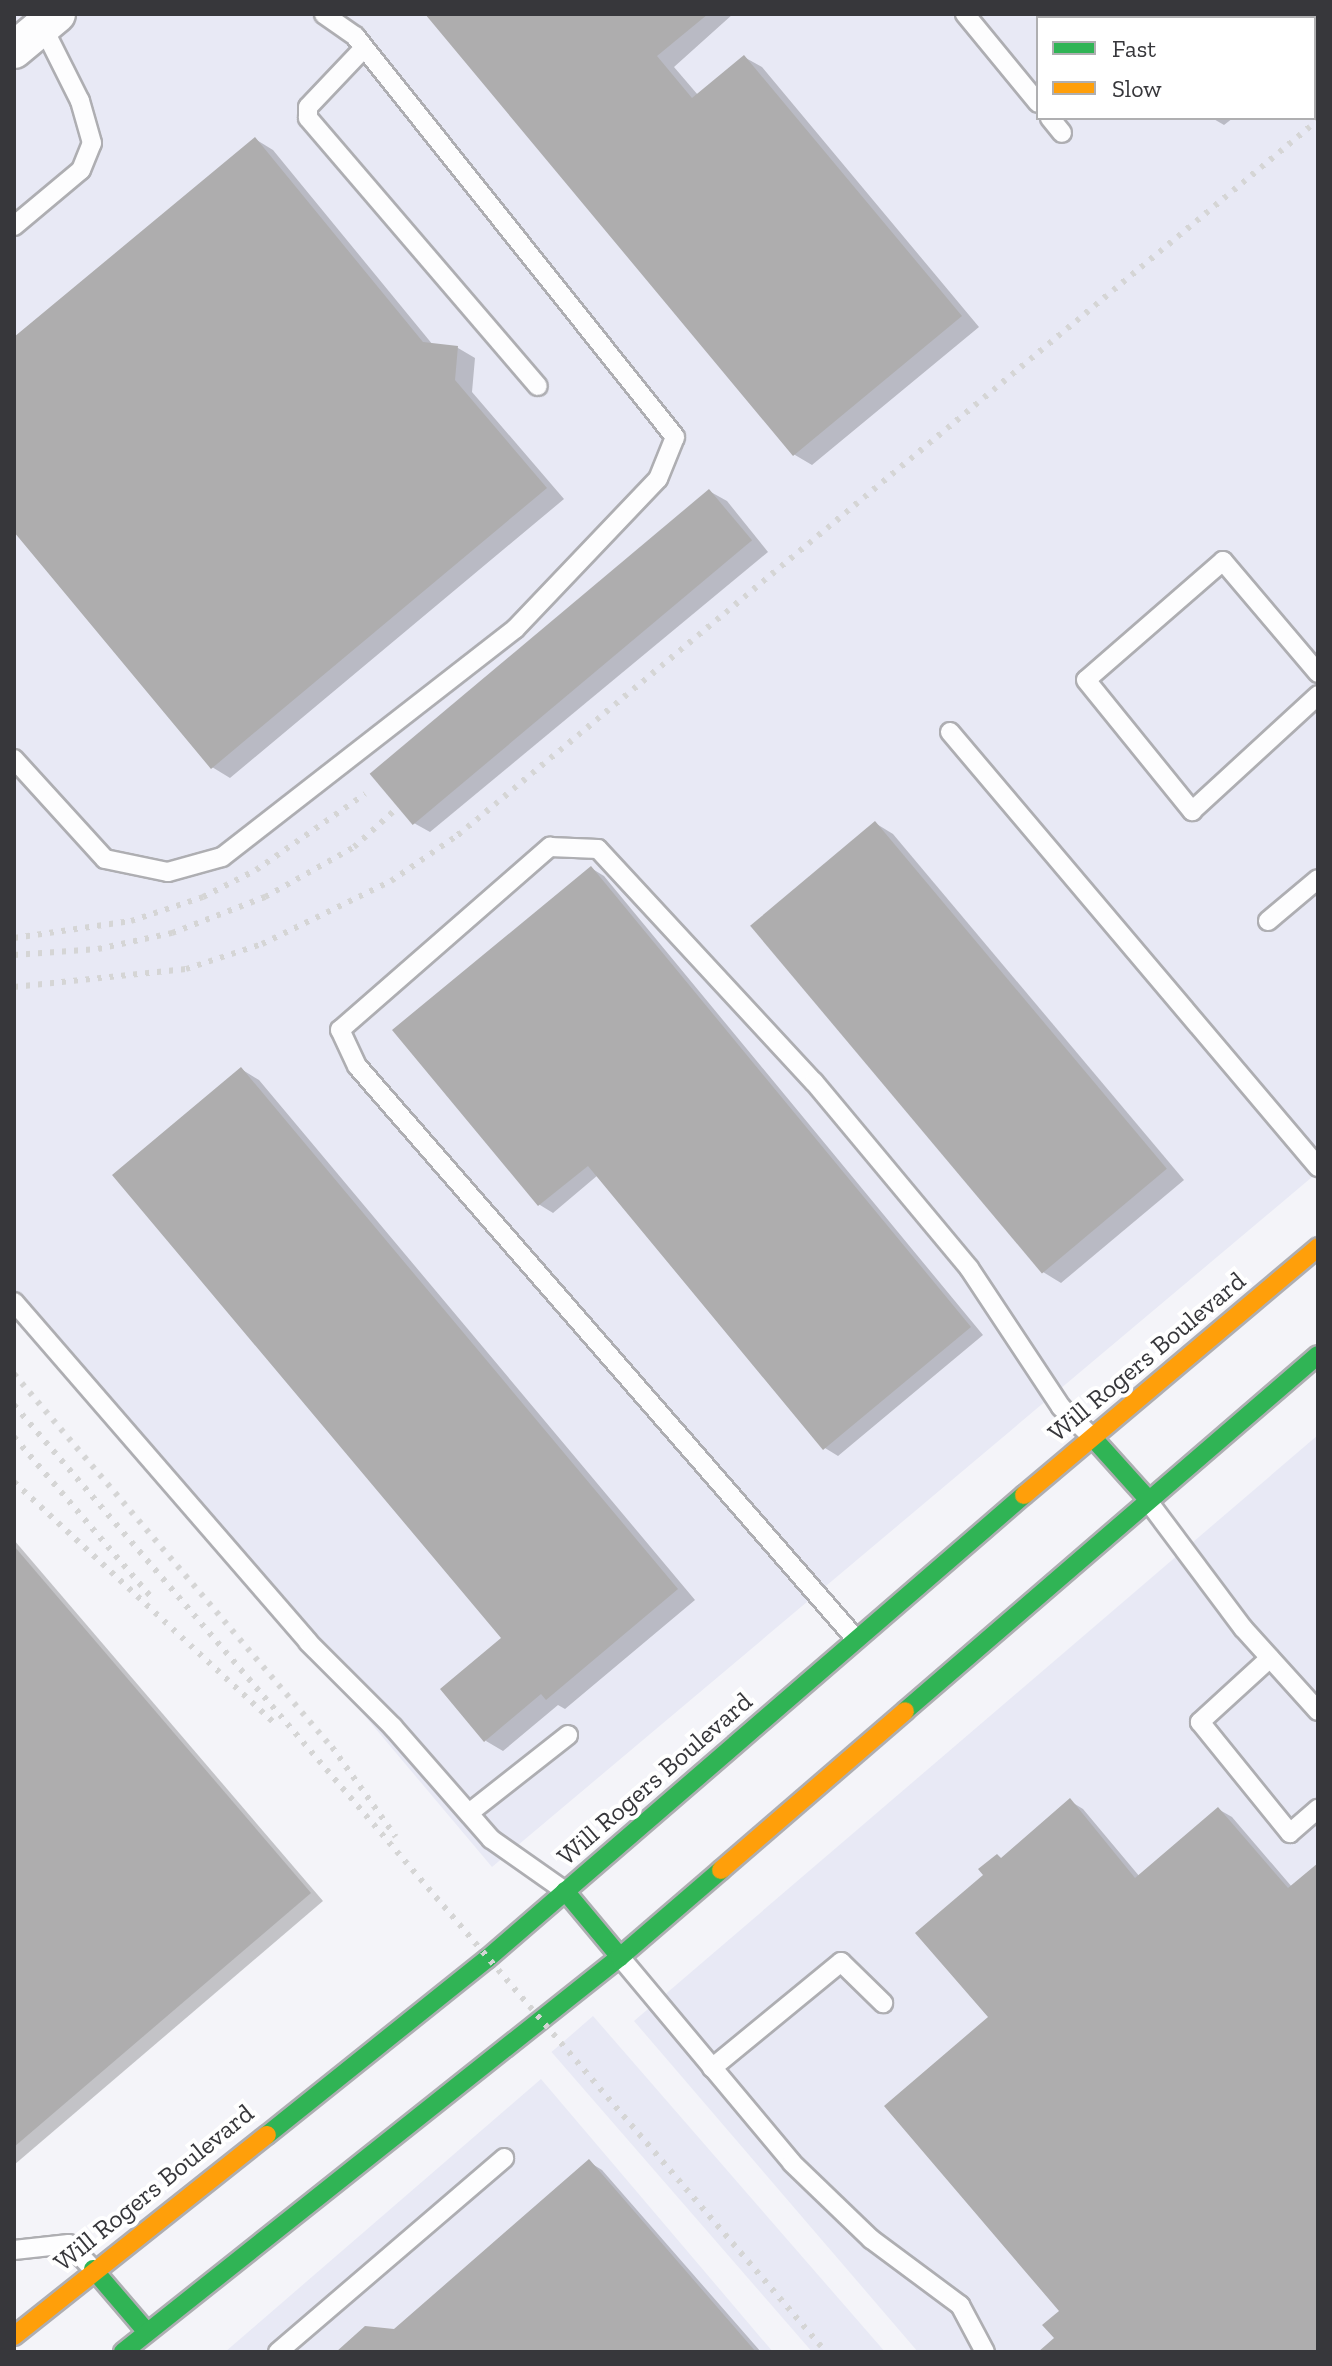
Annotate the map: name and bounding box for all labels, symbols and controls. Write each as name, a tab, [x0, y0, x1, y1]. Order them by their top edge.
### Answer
legend	[1036, 16, 1316, 120]
text: Fast	[1112, 34, 1156, 63]
text: Slow	[1112, 74, 1162, 103]
street label: Will Rogers Boulevard	[1042, 1265, 1252, 1449]
street label: Will Rogers Boulevard	[551, 1686, 759, 1872]
street label: Will Rogers Boulevard	[48, 2098, 260, 2278]

